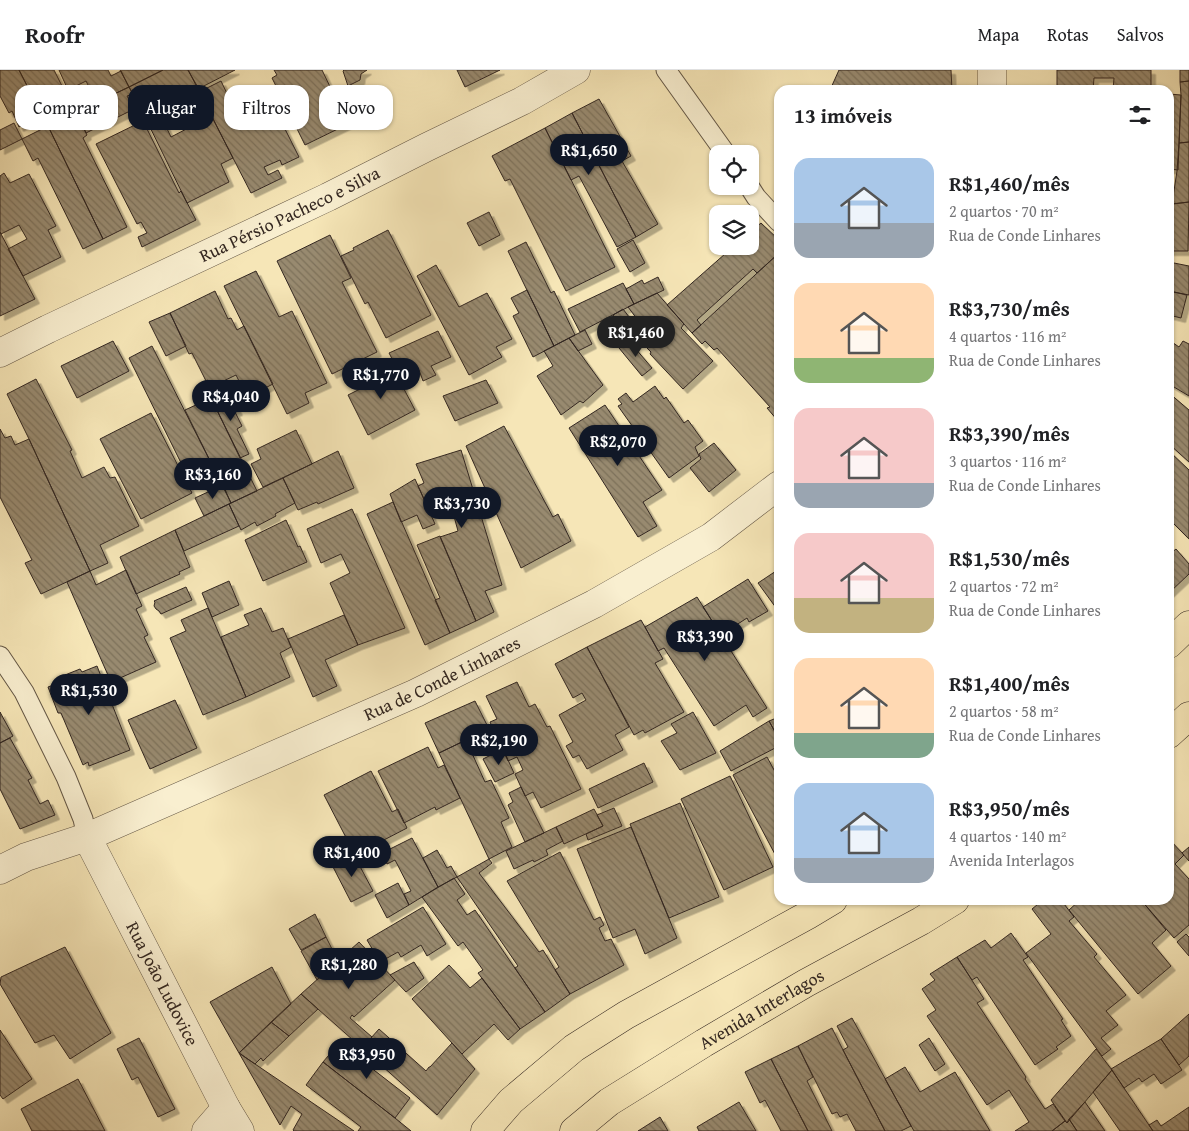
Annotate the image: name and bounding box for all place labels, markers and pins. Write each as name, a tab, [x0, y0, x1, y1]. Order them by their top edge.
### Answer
pin: R$1,650	[543, 134, 635, 176]
pin: R$1,460	[590, 316, 682, 358]
pin: R$1,770	[335, 358, 427, 400]
pin: R$4,040	[185, 380, 277, 422]
pin: R$2,070	[572, 424, 664, 467]
pin: R$3,160	[167, 458, 259, 500]
pin: R$3,730	[416, 486, 508, 529]
pin: R$3,390	[659, 620, 751, 662]
pin: R$1,530	[43, 674, 135, 716]
pin: R$2,190	[453, 724, 545, 766]
pin: R$1,400	[306, 836, 398, 878]
pin: R$1,280	[303, 948, 395, 990]
pin: R$3,950	[321, 1038, 413, 1080]

